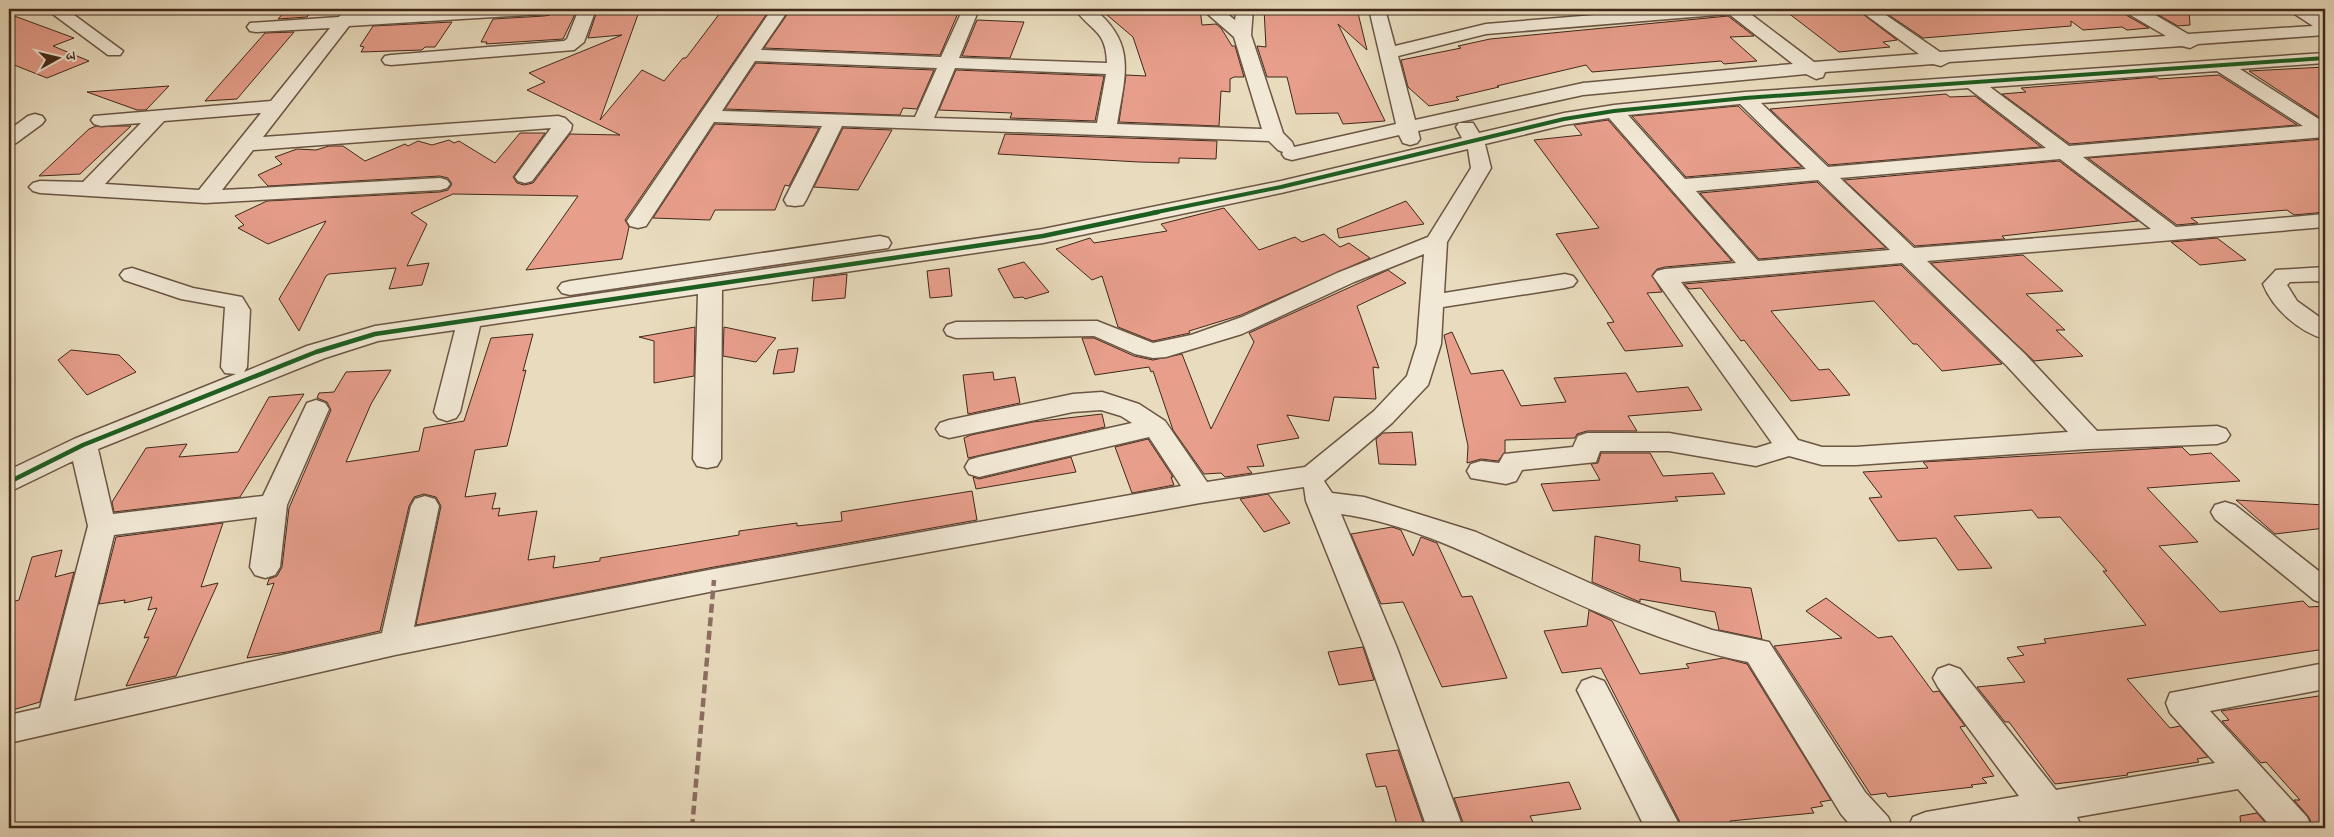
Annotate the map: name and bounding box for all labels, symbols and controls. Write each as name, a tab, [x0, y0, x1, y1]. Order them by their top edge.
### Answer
north arrow	[32, 32, 82, 82]
text: उ	[59, 51, 79, 62]

